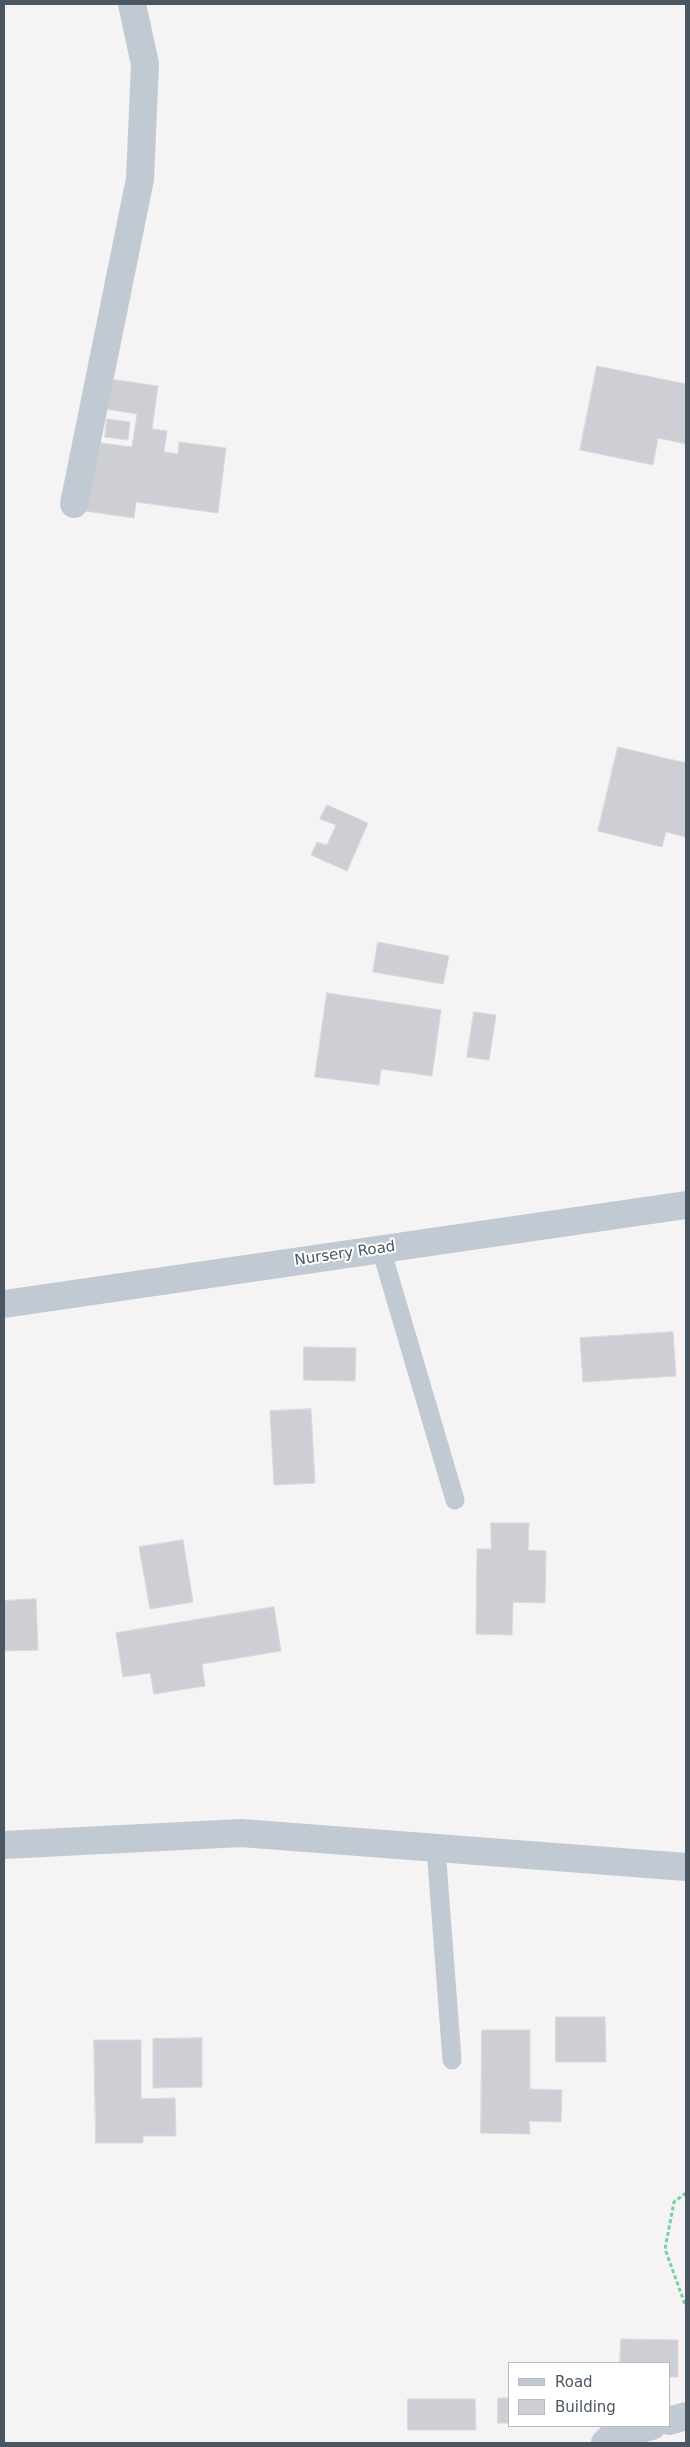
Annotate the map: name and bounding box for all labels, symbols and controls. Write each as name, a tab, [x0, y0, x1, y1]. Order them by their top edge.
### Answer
street label: Nursery Road	[294, 1238, 396, 1270]
legend	[508, 2362, 670, 2427]
text: Road	[555, 2373, 593, 2391]
text: Building	[555, 2398, 616, 2416]

